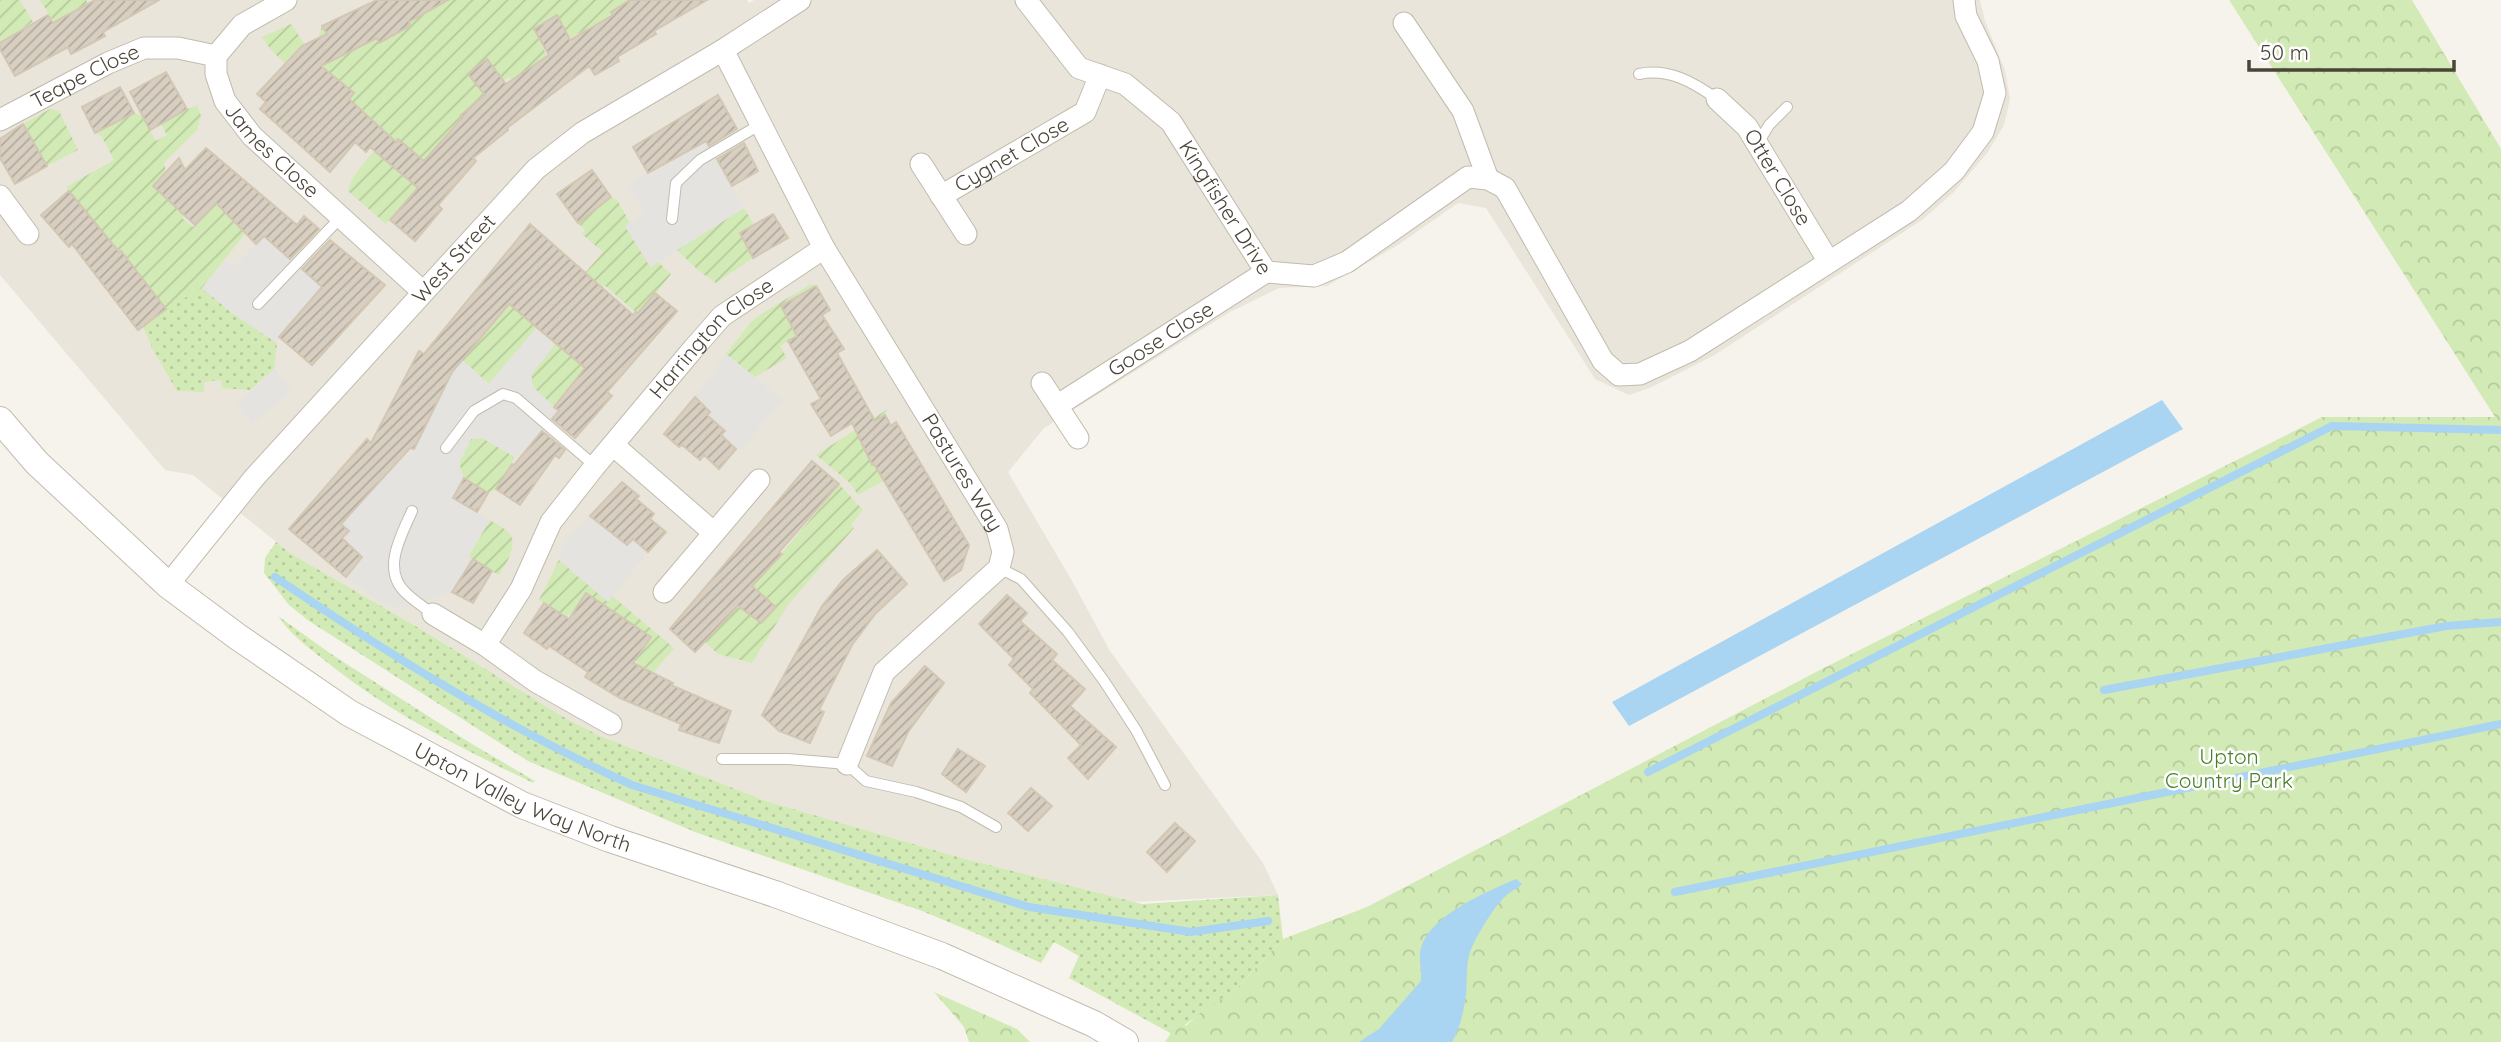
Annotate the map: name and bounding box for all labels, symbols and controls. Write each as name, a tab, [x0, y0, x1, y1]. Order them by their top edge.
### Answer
scale bar	[2249, 28, 2454, 72]
street label: Teape Close	[26, 37, 143, 113]
text: 50 m	[2260, 39, 2309, 65]
street label: James Close	[219, 98, 325, 203]
street label: Cygnet Close	[949, 110, 1073, 197]
street label: Otter Close	[1739, 124, 1818, 230]
street label: Kingfisher Drive	[1174, 135, 1278, 279]
street label: West Street	[406, 208, 501, 308]
street label: Harrington Close	[643, 271, 778, 403]
street label: Goose Close	[1103, 295, 1218, 382]
street label: Pastures Way	[917, 408, 1009, 536]
street label: Upton Valley Way North	[410, 736, 635, 857]
park label: Upton Country Park	[2165, 743, 2293, 793]

